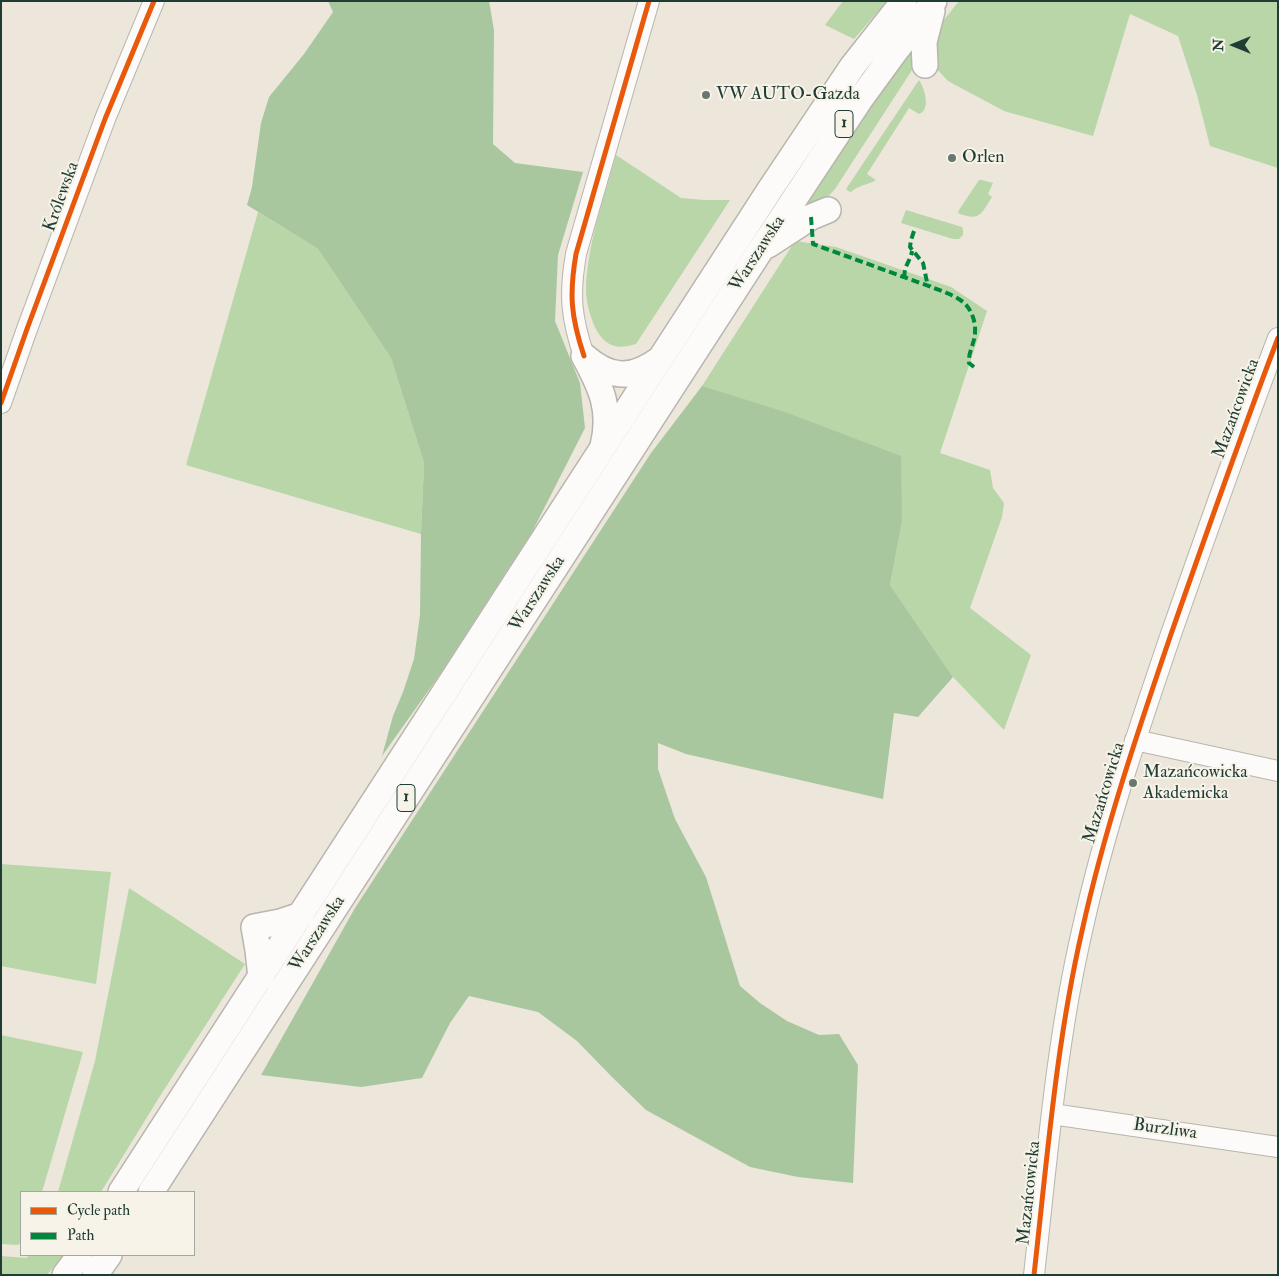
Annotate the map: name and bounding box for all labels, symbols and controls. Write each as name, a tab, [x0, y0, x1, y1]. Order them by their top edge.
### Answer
north arrow	[1209, 20, 1259, 70]
text: N	[1210, 39, 1227, 51]
place label: VW AUTO-Gazda	[716, 84, 860, 106]
marker: VW AUTO-Gazda	[700, 89, 712, 101]
road number: 1	[835, 110, 853, 138]
place label: Orlen	[962, 147, 1005, 169]
marker: Orlen	[946, 152, 958, 164]
street label: Królewska	[39, 159, 85, 235]
street label: Warszawska	[726, 212, 790, 296]
street label: Mazańcowicka	[1209, 356, 1265, 462]
street label: Warszawska	[506, 552, 570, 636]
street label: Mazańcowicka	[1079, 740, 1131, 846]
place label: Mazańcowicka Akademicka	[1143, 762, 1248, 804]
marker: Mazańcowicka Akademicka	[1127, 777, 1139, 789]
road number: 1	[397, 784, 415, 811]
street label: Warszawska	[286, 892, 350, 976]
street label: Burzliwa	[1132, 1115, 1198, 1145]
street label: Mazańcowicka	[1014, 1140, 1046, 1246]
legend	[20, 1191, 195, 1256]
text: Cycle path	[67, 1201, 130, 1220]
text: Path	[67, 1226, 94, 1245]

